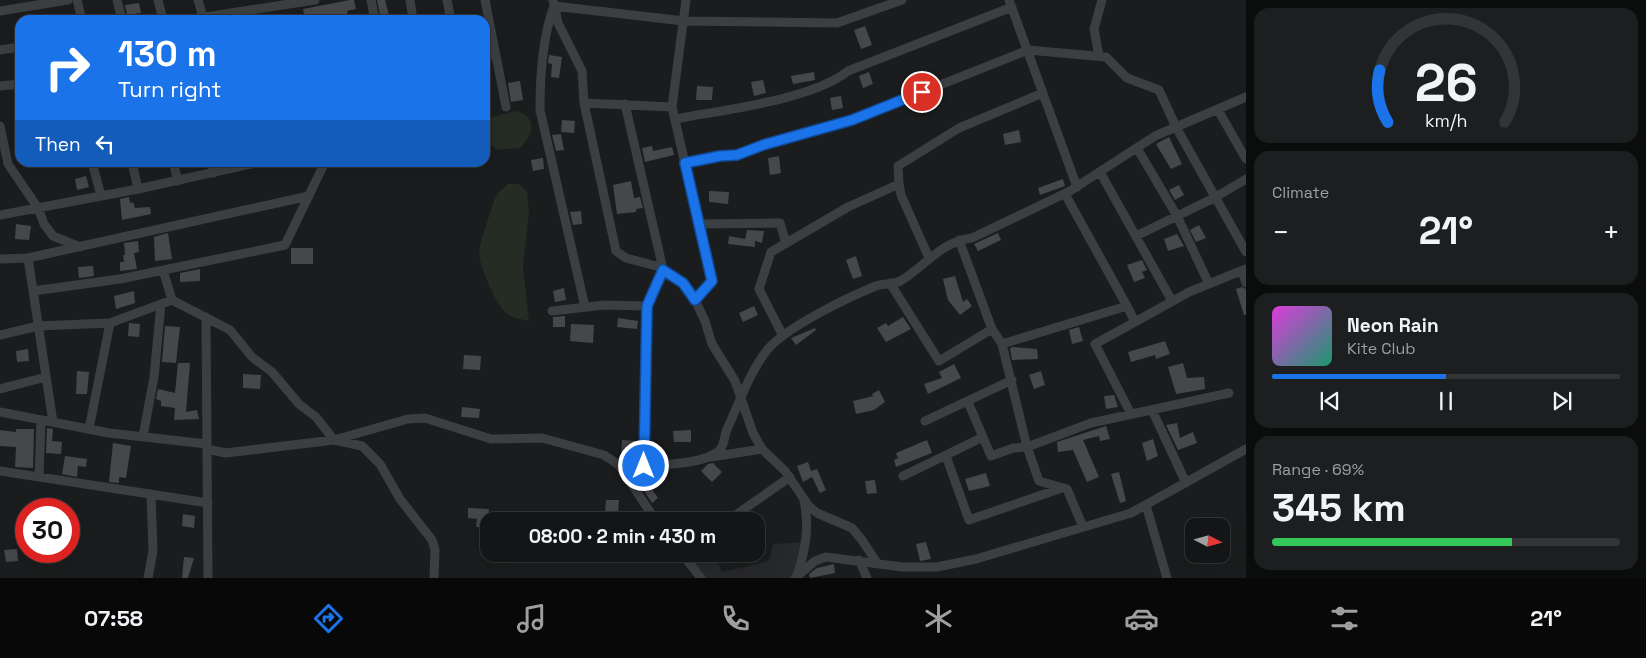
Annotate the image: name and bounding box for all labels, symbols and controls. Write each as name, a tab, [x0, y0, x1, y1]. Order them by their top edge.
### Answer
text: 130 m	[118, 32, 217, 76]
icon: right	[35, 35, 100, 100]
text: 26	[1414, 50, 1478, 116]
pin	[901, 71, 943, 113]
text: Turn right	[118, 75, 221, 103]
icon: arrive	[908, 78, 936, 106]
text: km/h	[1425, 109, 1467, 132]
icon: left	[91, 130, 119, 158]
text: Then	[35, 132, 81, 157]
text: Climate	[1272, 182, 1329, 203]
text: 21°	[1419, 207, 1473, 255]
text: −	[1272, 214, 1289, 250]
text: +	[1603, 214, 1620, 250]
text: Neon Rain	[1347, 313, 1439, 338]
text: Kite Club	[1347, 338, 1416, 359]
icon: previous	[1316, 387, 1344, 415]
icon: pause	[1432, 387, 1460, 415]
icon: next	[1548, 387, 1576, 415]
position arrow	[617, 439, 669, 491]
text: Range · 69%	[1272, 459, 1364, 480]
text: 345 km	[1272, 484, 1406, 532]
speed limit sign: 30	[15, 498, 80, 563]
north arrow	[1185, 518, 1230, 562]
map controls	[1185, 518, 1230, 563]
text: 08:00 · 2 min · 430 m	[529, 524, 716, 549]
icon: directions	[311, 601, 346, 636]
icon: music	[514, 601, 549, 636]
icon: phone	[718, 601, 753, 636]
icon: climate	[921, 601, 956, 636]
icon: car	[1124, 601, 1159, 636]
icon: filters	[1327, 601, 1362, 636]
text: 07:58	[84, 604, 143, 632]
text: 21°	[1530, 604, 1562, 632]

